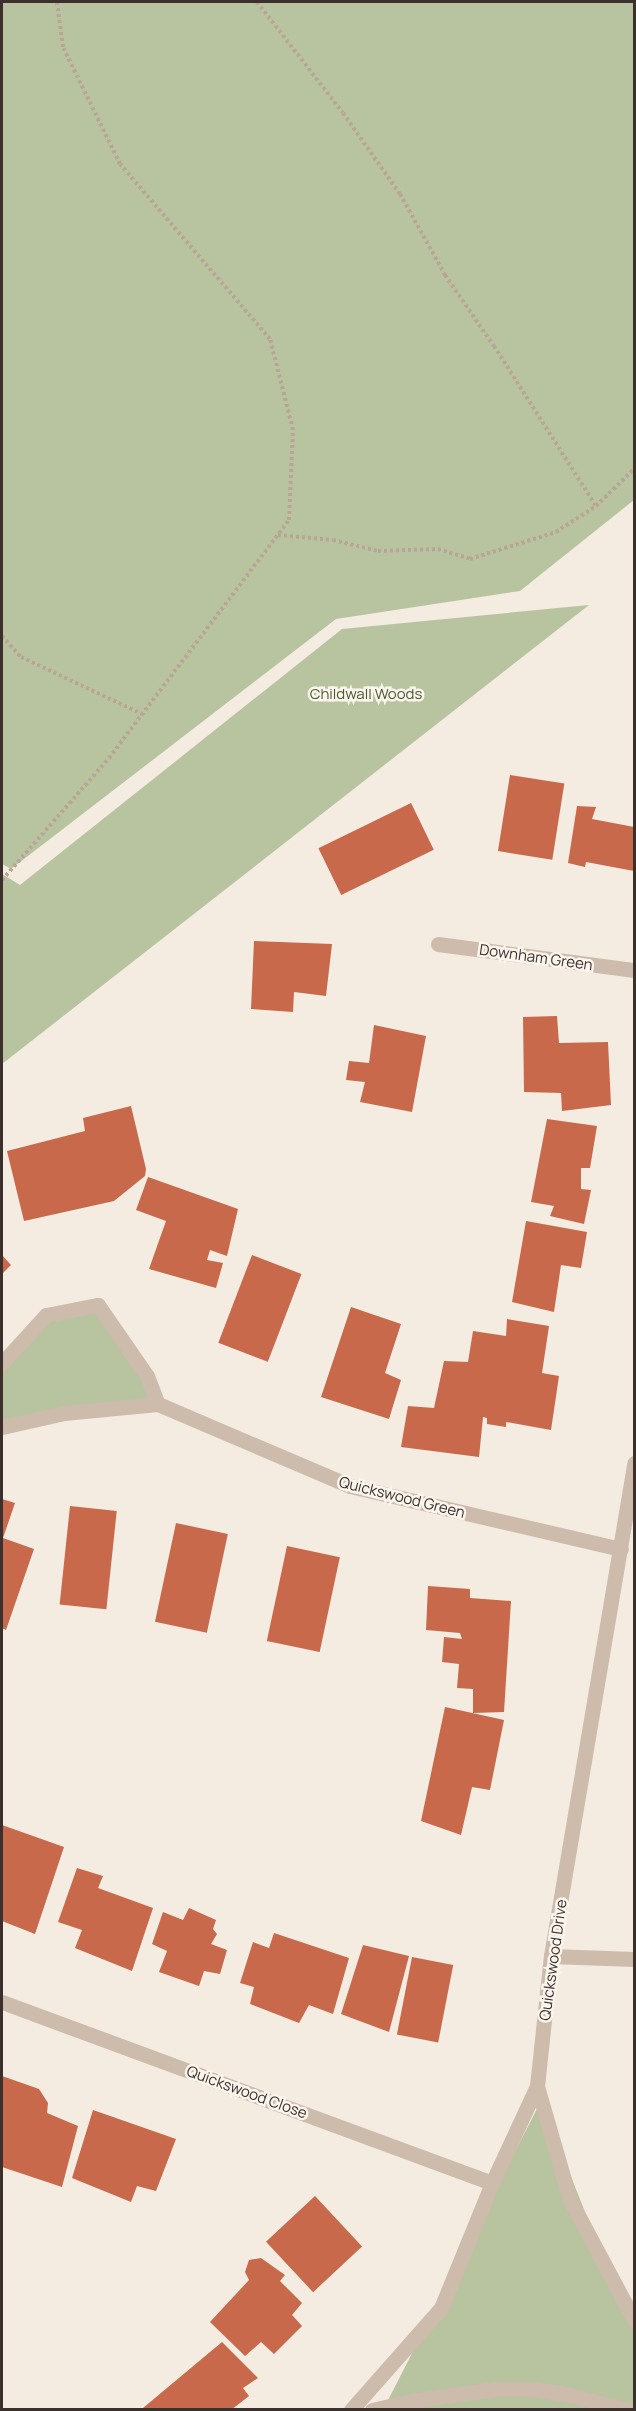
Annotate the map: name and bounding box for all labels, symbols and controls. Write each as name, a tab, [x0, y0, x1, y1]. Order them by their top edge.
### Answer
park label: Childwall Woods	[310, 685, 422, 703]
street label: Downham Green	[478, 940, 594, 974]
street label: Quickswood Green	[337, 1473, 467, 1521]
street label: Quickswood Drive	[536, 1898, 570, 2022]
street label: Quickswood Close	[184, 2062, 310, 2122]

